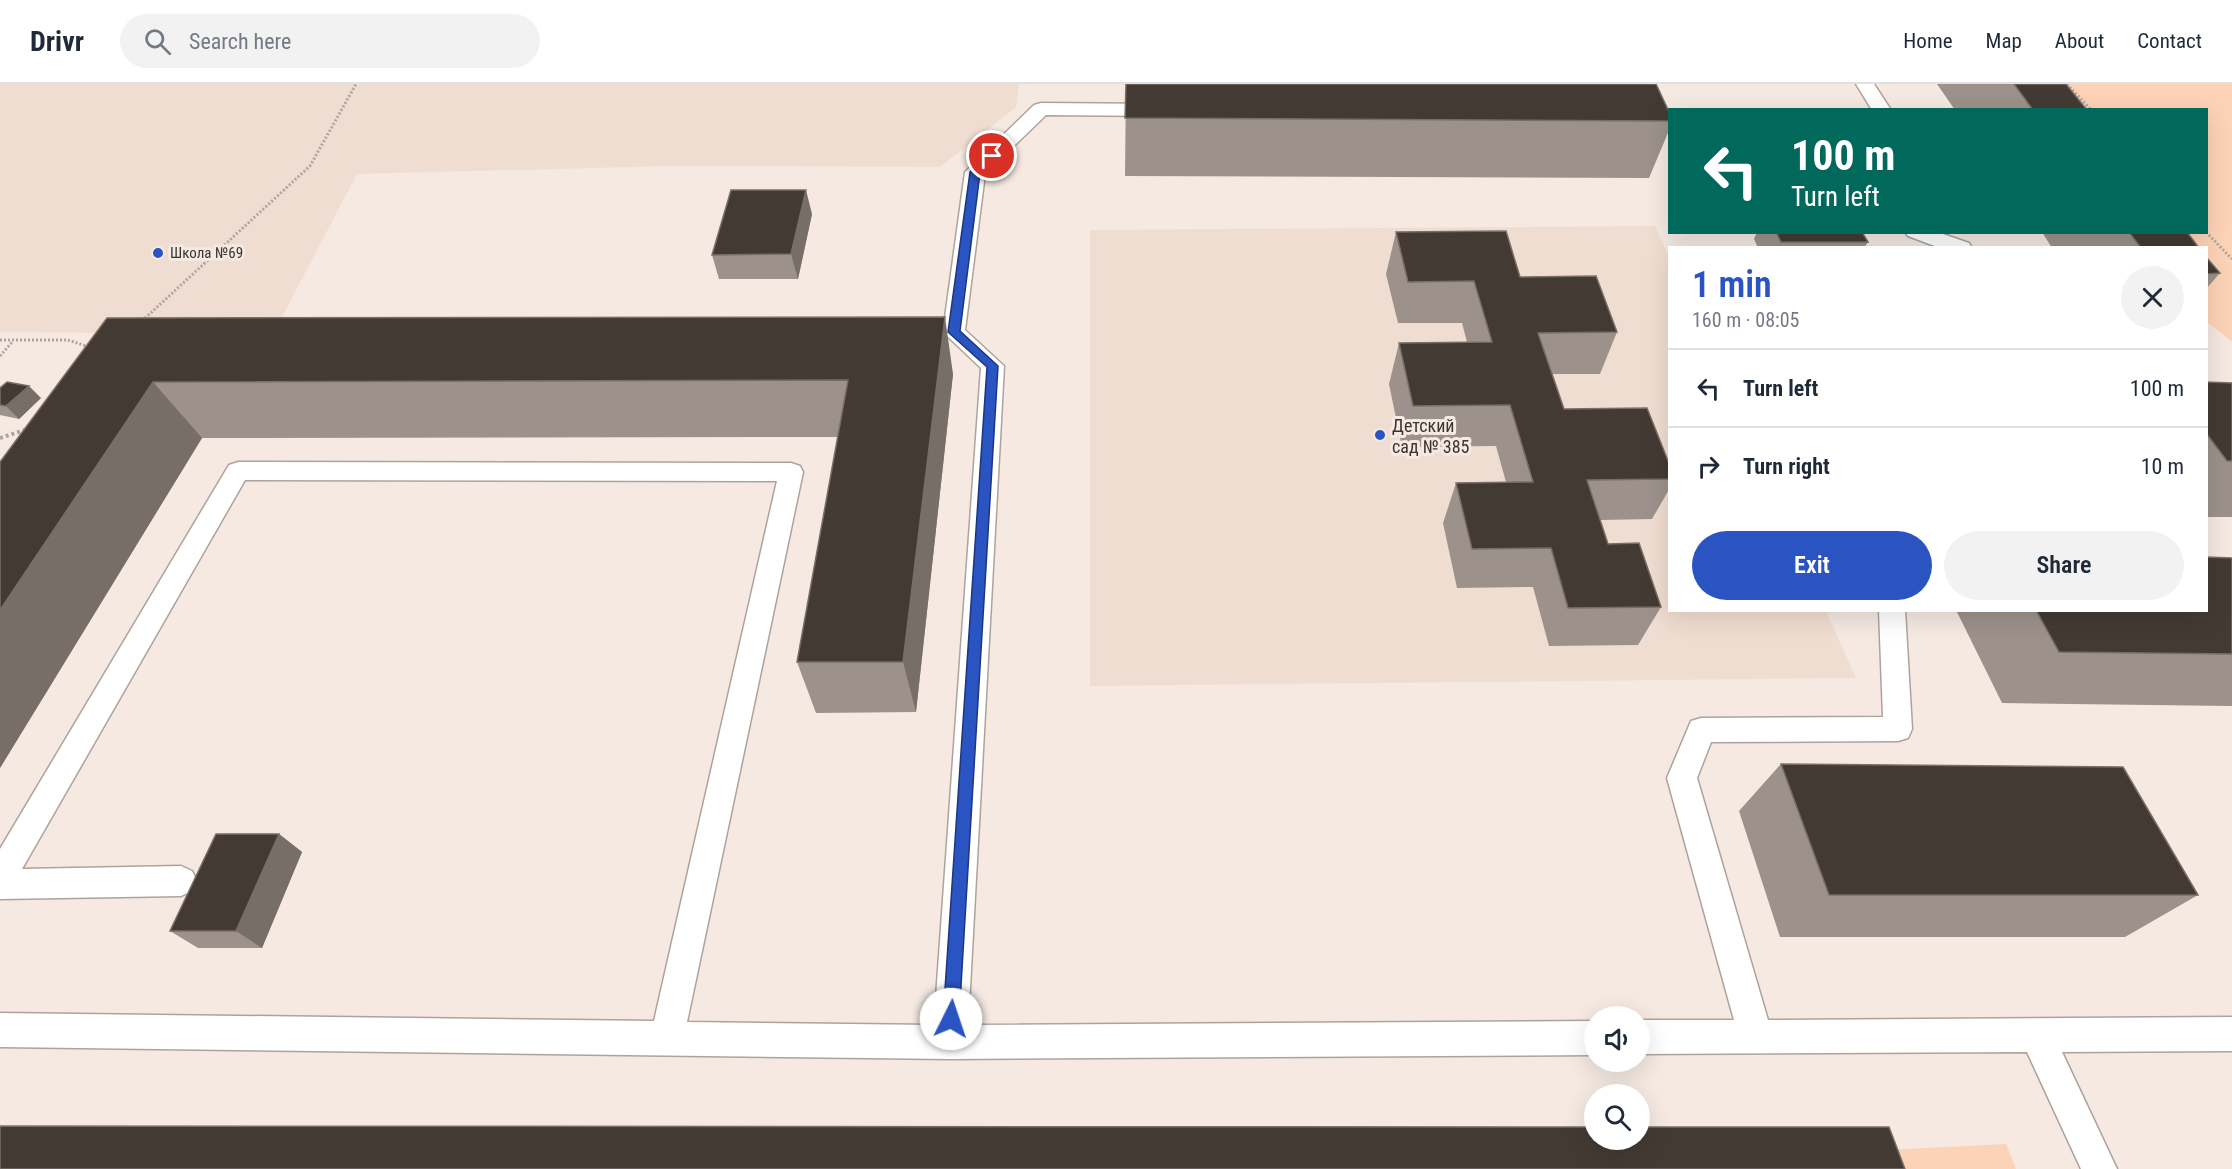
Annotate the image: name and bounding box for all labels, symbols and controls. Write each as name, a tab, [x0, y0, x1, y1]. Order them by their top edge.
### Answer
search box	[120, 14, 540, 68]
text: Drivr	[30, 25, 84, 58]
icon: search	[141, 25, 174, 58]
text: Search here	[189, 29, 291, 54]
text: Home	[1903, 29, 1953, 53]
text: Map	[1986, 29, 2022, 53]
text: About	[2055, 29, 2104, 53]
text: Contact	[2137, 29, 2202, 53]
pin	[966, 130, 1017, 181]
text: 100 m	[1791, 131, 1896, 180]
icon: left	[1692, 132, 1770, 210]
icon: arrive	[975, 139, 1008, 172]
text: Turn left	[1791, 181, 1880, 213]
place label: Школа №69	[170, 244, 243, 262]
marker: Школа №69	[151, 246, 165, 260]
text: 1 min	[1692, 264, 1772, 306]
button: close	[2121, 266, 2184, 329]
text: 160 m · 08:05	[1692, 308, 1799, 332]
icon: left	[1692, 372, 1725, 405]
text: Turn left	[1743, 376, 1818, 401]
text: 100 m	[2130, 376, 2184, 401]
place label: Детский сад № 385	[1392, 415, 1470, 457]
marker: Детский сад № 385	[1373, 428, 1387, 442]
icon: right	[1692, 450, 1725, 483]
text: Turn right	[1743, 454, 1830, 479]
text: 10 m	[2141, 454, 2184, 479]
button: Exit	[1692, 531, 1932, 600]
button: Share	[1944, 531, 2184, 600]
position arrow	[919, 987, 983, 1051]
map controls	[1584, 1006, 1650, 1150]
button: sound	[1584, 1006, 1650, 1072]
button: search	[1584, 1084, 1650, 1150]

